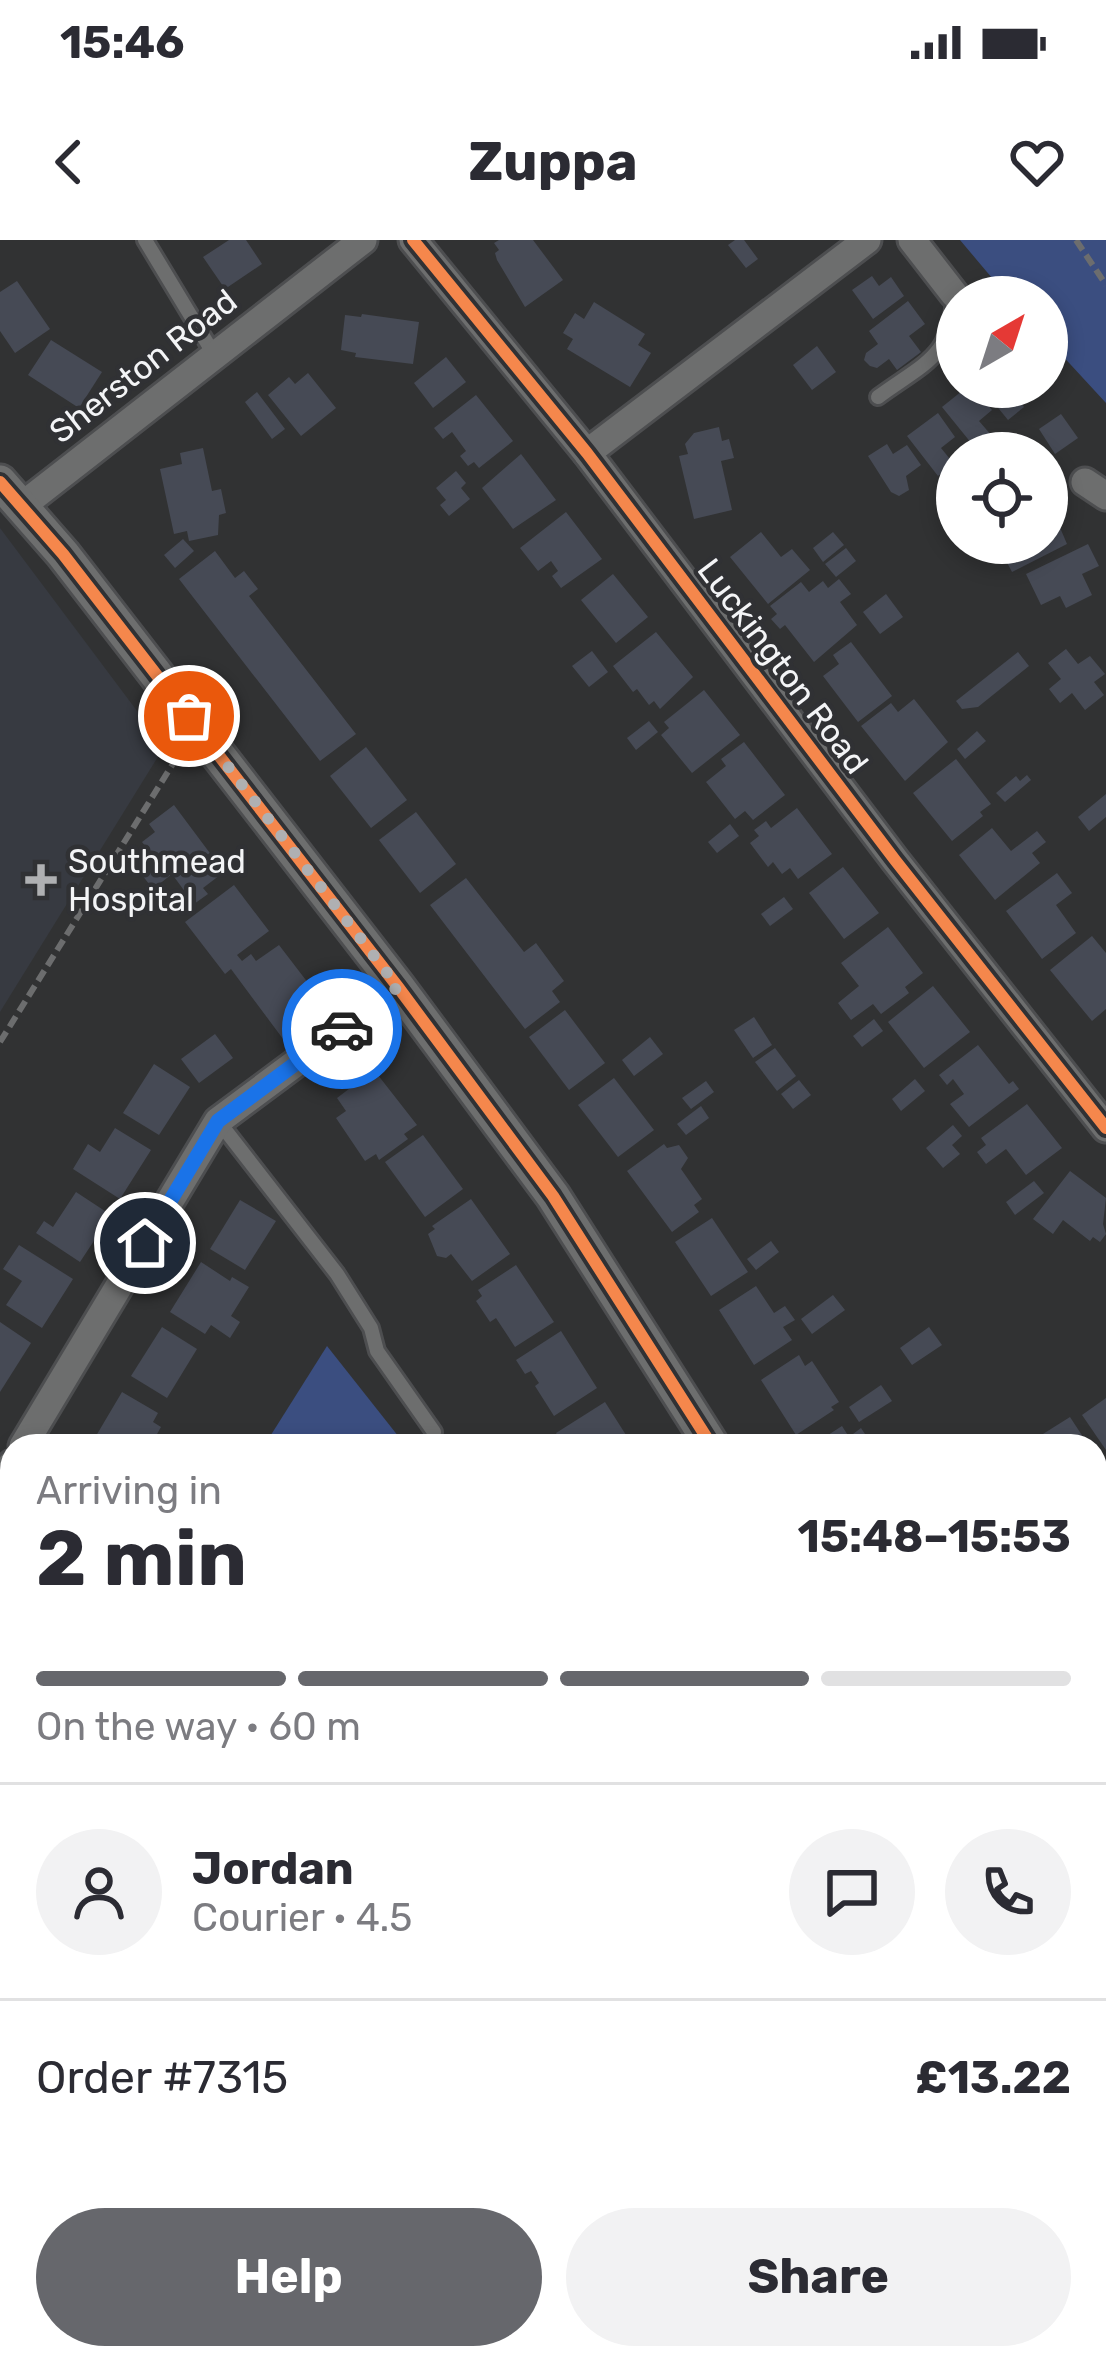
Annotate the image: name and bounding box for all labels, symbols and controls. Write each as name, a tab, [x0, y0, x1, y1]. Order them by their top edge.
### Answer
text: 15:46	[60, 16, 185, 69]
icon: back	[36, 129, 102, 195]
icon: heart	[1004, 129, 1070, 195]
text: Zuppa	[468, 130, 638, 194]
north arrow	[936, 276, 1068, 408]
map controls	[936, 276, 1068, 564]
street label: Sherston Road	[42, 281, 244, 451]
button: locate	[936, 432, 1068, 564]
street label: Luckington Road	[689, 551, 877, 781]
pin	[138, 665, 240, 767]
icon: bag	[156, 683, 222, 749]
place label: Southmead Hospital	[68, 842, 246, 919]
marker: Southmead Hospital	[25, 864, 57, 896]
courier	[282, 969, 402, 1089]
icon: car	[309, 996, 375, 1062]
pin	[94, 1192, 196, 1294]
icon: home	[112, 1210, 178, 1276]
text: Arriving in	[36, 1468, 222, 1514]
text: 15:48–15:53	[798, 1510, 1071, 1563]
text: 2 min	[36, 1512, 247, 1605]
text: On the way · 60 m	[36, 1704, 361, 1750]
button: person	[36, 1829, 162, 1955]
button: chat	[789, 1829, 915, 1955]
button: phone	[945, 1829, 1071, 1955]
text: Jordan	[192, 1842, 354, 1895]
text: Courier · 4.5	[192, 1895, 412, 1941]
text: Order #7315	[36, 2051, 288, 2104]
text: £13.22	[915, 2051, 1071, 2104]
button: Help	[36, 2208, 542, 2346]
button: Share	[566, 2208, 1071, 2346]

